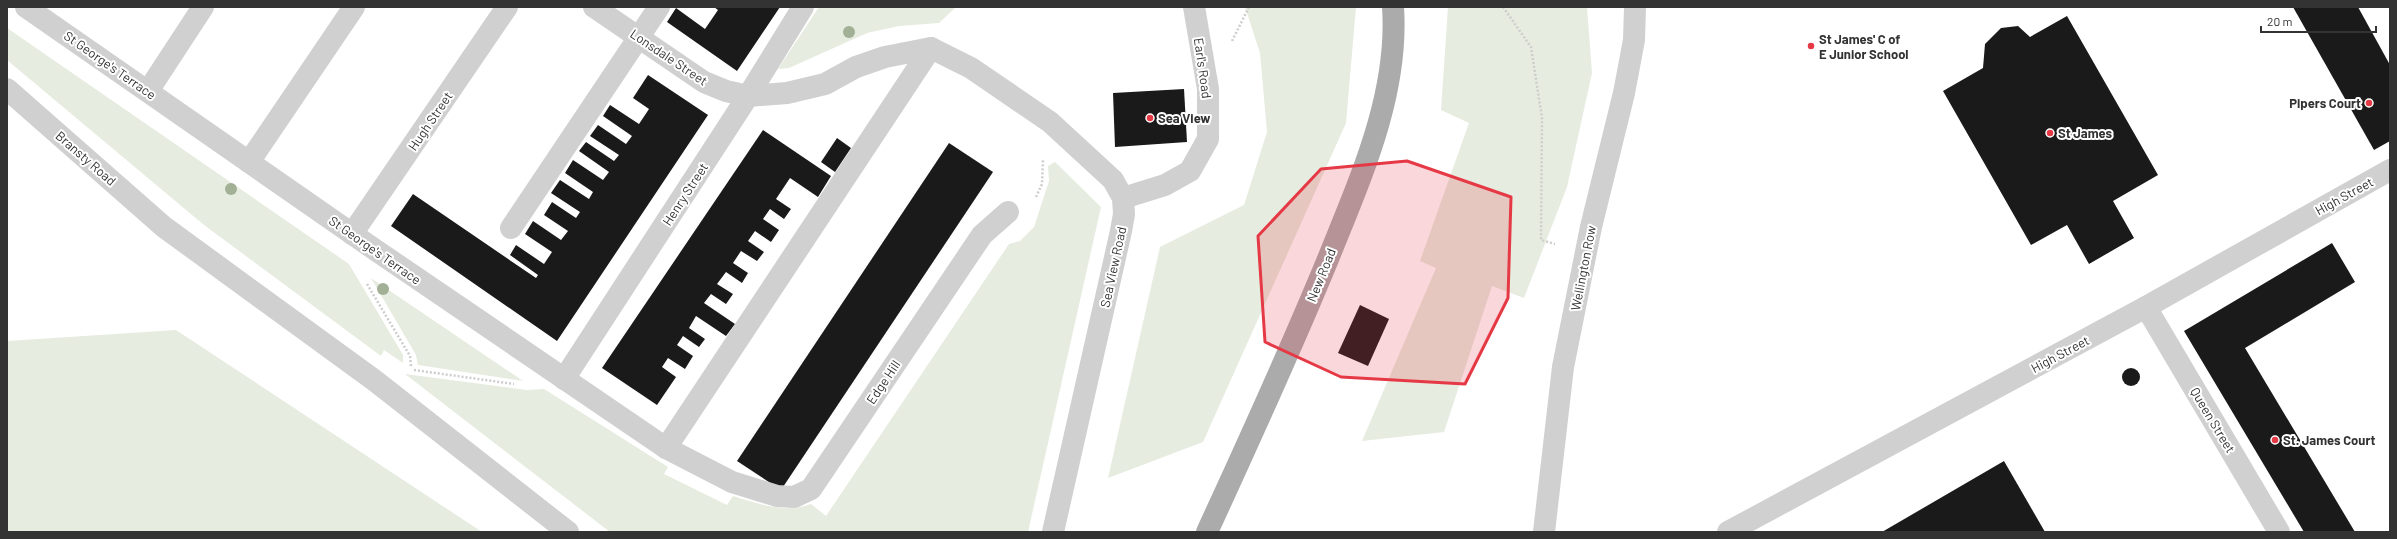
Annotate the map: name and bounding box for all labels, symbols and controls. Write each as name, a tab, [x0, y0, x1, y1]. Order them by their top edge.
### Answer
scale bar	[2261, 8, 2376, 34]
text: 20 m	[2267, 14, 2293, 28]
street label: Lonsdale Street	[627, 25, 711, 89]
street label: St George's Terrace	[61, 27, 159, 103]
place label: St James' C of E Junior School	[1819, 31, 1909, 62]
street label: Earl's Road	[1191, 37, 1215, 99]
marker: St James' C of E Junior School	[1806, 41, 1816, 51]
street label: Hugh Street	[404, 89, 456, 153]
place label: Pipers Court	[2289, 95, 2361, 111]
marker: Pipers Court	[2364, 98, 2374, 108]
place label: Sea View	[1158, 110, 1211, 126]
marker: Sea View	[1145, 113, 1155, 123]
place label: St James	[2058, 125, 2113, 141]
street label: Bransty Road	[53, 127, 119, 189]
marker: St James	[2045, 128, 2055, 138]
street label: Henry Street	[659, 160, 711, 228]
street label: High Street	[2312, 174, 2376, 218]
street label: St George's Terrace	[326, 212, 424, 288]
street label: Wellington Row	[1567, 224, 1599, 312]
street label: Sea View Road	[1097, 225, 1129, 309]
street label: New Road	[1303, 246, 1339, 304]
street label: High Street	[2028, 332, 2092, 376]
street label: Edge Hill	[863, 357, 903, 407]
street label: Queen Street	[2187, 384, 2239, 456]
place label: St. James Court	[2283, 432, 2375, 448]
marker: St. James Court	[2270, 435, 2280, 445]

